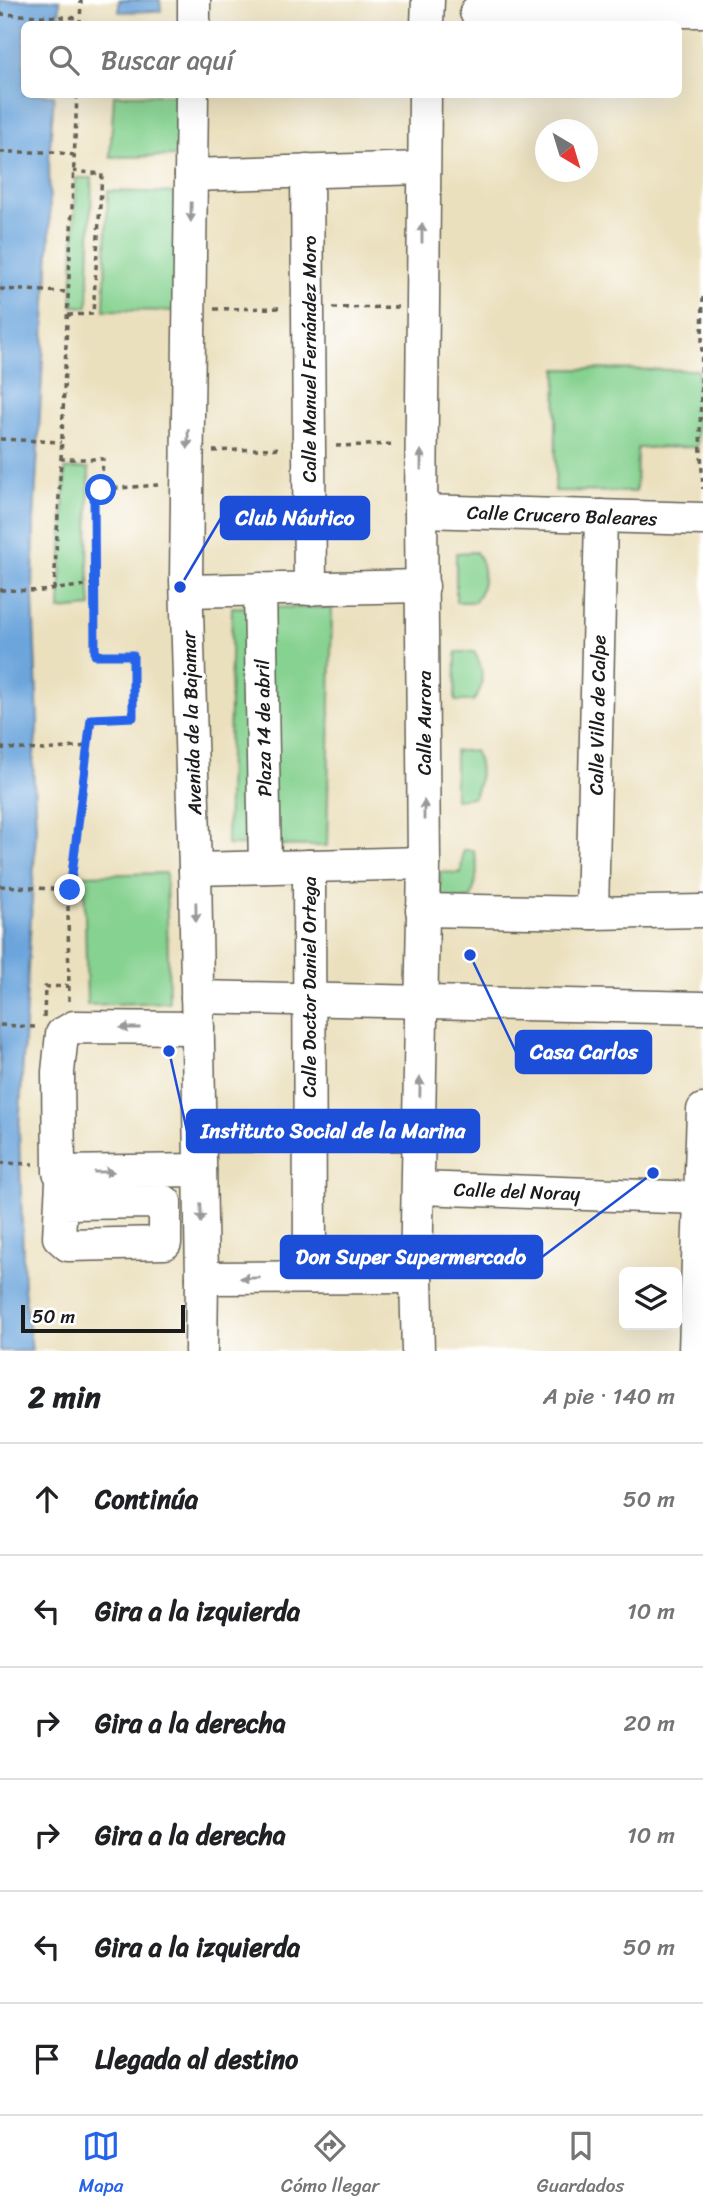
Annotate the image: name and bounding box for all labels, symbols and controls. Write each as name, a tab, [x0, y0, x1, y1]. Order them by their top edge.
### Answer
search box	[21, 21, 682, 98]
text: Buscar aquí	[101, 37, 234, 83]
icon: search	[45, 41, 83, 79]
north arrow	[535, 119, 598, 182]
one-way arrow	[185, 201, 197, 223]
one-way arrow	[416, 222, 428, 244]
street label: Calle Manuel Fernández Moro	[293, 236, 326, 482]
one-way arrow	[182, 428, 194, 450]
one-way arrow	[415, 449, 427, 471]
route start	[85, 474, 116, 505]
street label: Calle Crucero Baleares	[466, 496, 658, 535]
callout: Club Náutico	[221, 497, 369, 539]
text: Club Náutico	[235, 499, 355, 537]
street label: Avenida de la Bajamar	[172, 629, 211, 817]
street label: Calle Villa de Calpe	[580, 634, 615, 795]
street label: Plaza 14 de abril	[246, 658, 281, 797]
street label: Calle Aurora	[408, 670, 441, 775]
one-way arrow	[418, 799, 430, 821]
route end	[54, 874, 85, 905]
street label: Calle Doctor Daniel Ortega	[293, 876, 326, 1098]
one-way arrow	[190, 901, 202, 923]
one-way arrow	[118, 1022, 140, 1034]
callout: Casa Carlos	[516, 1031, 651, 1073]
text: Casa Carlos	[529, 1033, 639, 1071]
one-way arrow	[415, 1076, 426, 1098]
callout: Instituto Social de la Marina	[187, 1110, 479, 1152]
text: Instituto Social de la Marina	[200, 1112, 467, 1150]
one-way arrow	[93, 1166, 115, 1177]
street label: Calle del Noray	[453, 1173, 581, 1210]
one-way arrow	[195, 1202, 207, 1224]
callout: Don Super Supermercado	[281, 1236, 542, 1278]
text: Don Super Supermercado	[296, 1238, 526, 1276]
map controls	[619, 1267, 682, 1330]
button: layers	[619, 1267, 682, 1330]
one-way arrow	[239, 1272, 261, 1283]
text: 50 m	[32, 1300, 75, 1333]
scale bar	[21, 1302, 186, 1334]
text: 2 min	[28, 1370, 101, 1424]
text: A pie · 140 m	[543, 1376, 675, 1417]
text: Continúa	[95, 1476, 198, 1522]
text: 50 m	[623, 1479, 675, 1520]
icon: ahead	[28, 1480, 66, 1518]
text: Gira a la izquierda	[95, 1588, 300, 1634]
text: 10 m	[627, 1591, 675, 1632]
icon: left	[28, 1592, 66, 1630]
text: Gira a la derecha	[95, 1700, 286, 1746]
text: 20 m	[624, 1703, 675, 1744]
icon: right	[28, 1704, 66, 1742]
text: Gira a la derecha	[95, 1812, 286, 1858]
text: 10 m	[627, 1815, 675, 1856]
icon: right	[28, 1816, 66, 1854]
text: Gira a la izquierda	[95, 1924, 300, 1970]
text: 50 m	[623, 1927, 675, 1968]
icon: left	[28, 1928, 66, 1966]
text: Llegada al destino	[95, 2036, 298, 2082]
icon: arrive	[28, 2040, 66, 2078]
tab: Mapa	[79, 2127, 123, 2202]
tab: Cómo llegar	[281, 2127, 379, 2202]
tab: Guardados	[537, 2127, 624, 2202]

